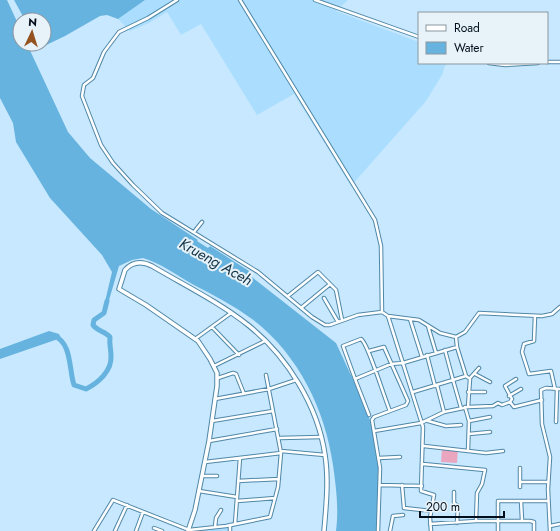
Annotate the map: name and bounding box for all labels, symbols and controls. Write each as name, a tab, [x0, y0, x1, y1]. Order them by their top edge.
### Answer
north arrow	[12, 12, 52, 52]
legend	[418, 12, 548, 64]
text: N	[28, 14, 38, 30]
text: Road	[454, 19, 480, 37]
text: Water	[454, 39, 485, 57]
water label: Krueng Aceh	[175, 233, 257, 291]
scale bar	[420, 493, 504, 519]
text: 200 m	[426, 498, 460, 516]

